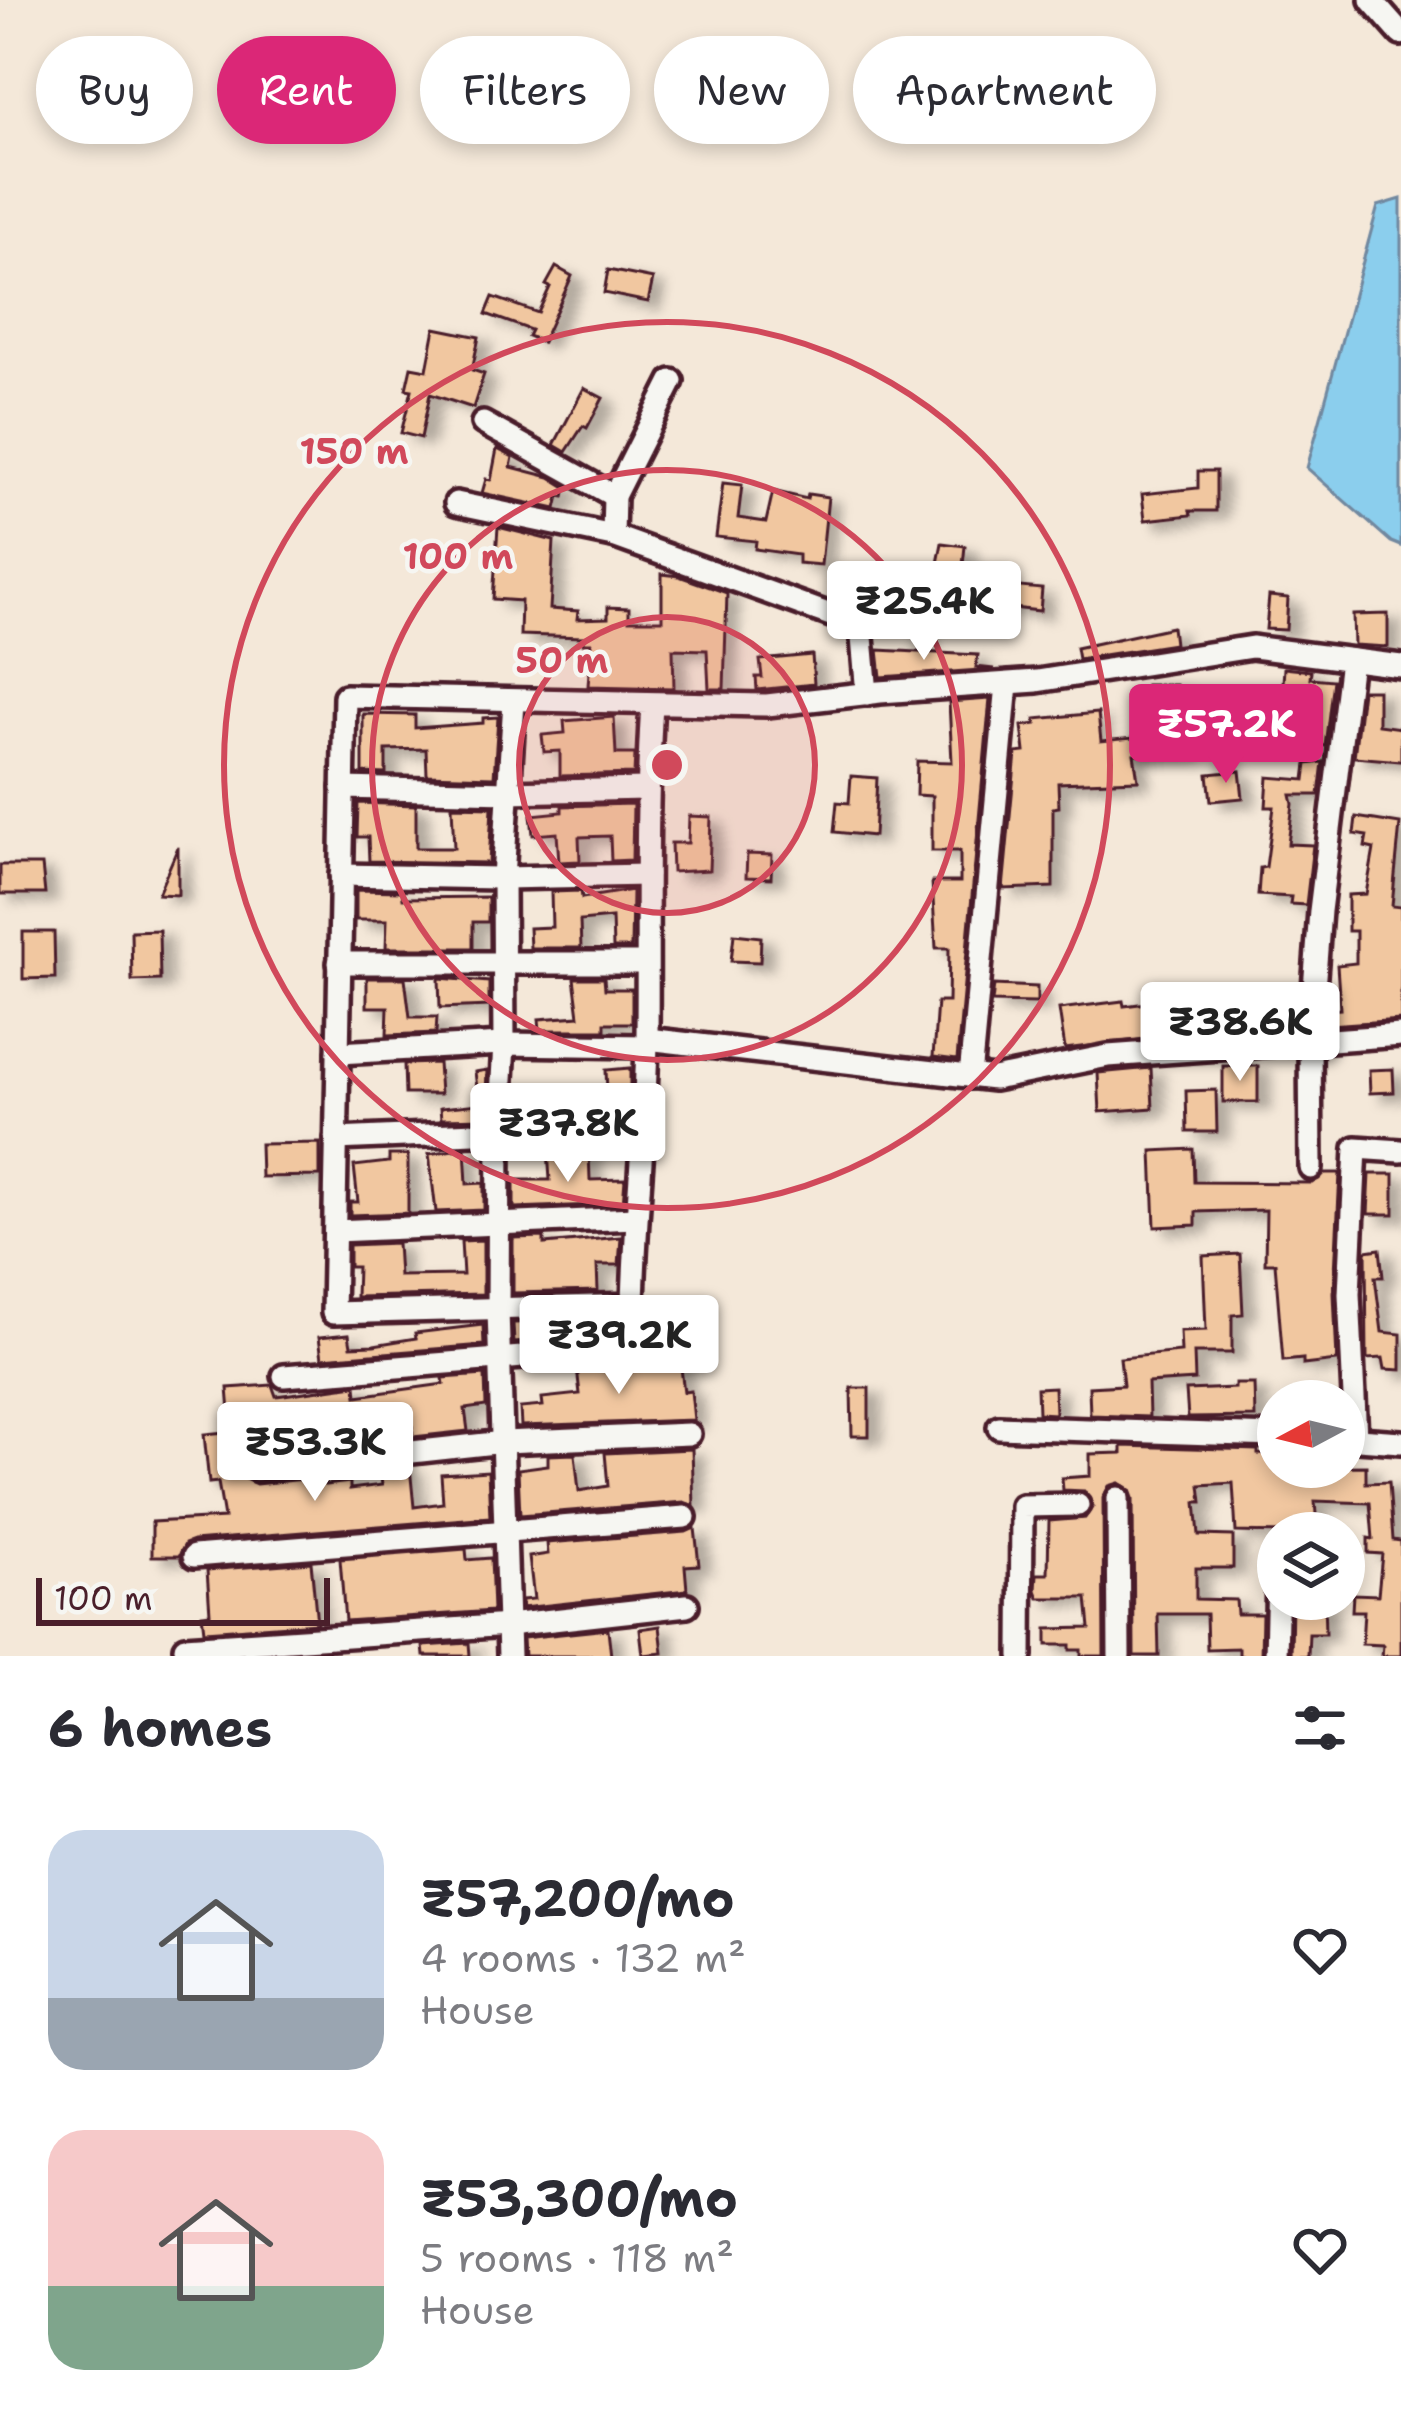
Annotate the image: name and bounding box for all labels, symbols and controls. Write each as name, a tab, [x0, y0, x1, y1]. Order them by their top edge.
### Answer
chip: Buy	[36, 36, 193, 144]
chip: Rent	[217, 36, 396, 144]
chip: Filters	[420, 36, 630, 144]
chip: New	[654, 36, 829, 144]
chip: Apartment	[853, 36, 1156, 144]
text: 150 m	[299, 427, 409, 476]
text: 100 m	[403, 532, 514, 581]
pin: ₹25.4K	[826, 561, 1022, 663]
text: ₹25.4K	[854, 574, 994, 626]
text: 50 m	[516, 636, 609, 685]
pin: ₹57.2K	[1128, 684, 1324, 786]
text: ₹57.2K	[1156, 697, 1296, 749]
centre of rings	[646, 744, 688, 786]
pin: ₹38.6K	[1142, 982, 1338, 1084]
text: ₹38.6K	[1168, 995, 1312, 1047]
pin: ₹37.8K	[470, 1083, 666, 1185]
text: ₹37.8K	[497, 1096, 639, 1148]
pin: ₹39.2K	[521, 1295, 717, 1397]
text: ₹39.2K	[547, 1308, 691, 1360]
north arrow	[1257, 1380, 1365, 1488]
map controls	[1257, 1380, 1365, 1620]
pin: ₹53.3K	[217, 1402, 413, 1504]
text: ₹53.3K	[244, 1415, 386, 1467]
button: layers	[1257, 1512, 1365, 1620]
scale bar	[36, 1572, 330, 1625]
text: 100 m	[54, 1576, 153, 1621]
text: 6 homes	[48, 1694, 272, 1762]
icon: filters	[1287, 1695, 1353, 1761]
text: ₹57,200/mo	[420, 1864, 735, 1932]
icon: home	[144, 1878, 288, 2022]
icon: heart	[1287, 1917, 1353, 1983]
text: 4 rooms · 132 m²	[420, 1932, 746, 1984]
text: House	[420, 1984, 535, 2036]
text: ₹53,300/mo	[420, 2164, 738, 2232]
icon: home	[144, 2178, 288, 2322]
icon: heart	[1287, 2217, 1353, 2283]
text: 5 rooms · 118 m²	[420, 2232, 734, 2284]
text: House	[420, 2284, 535, 2336]

